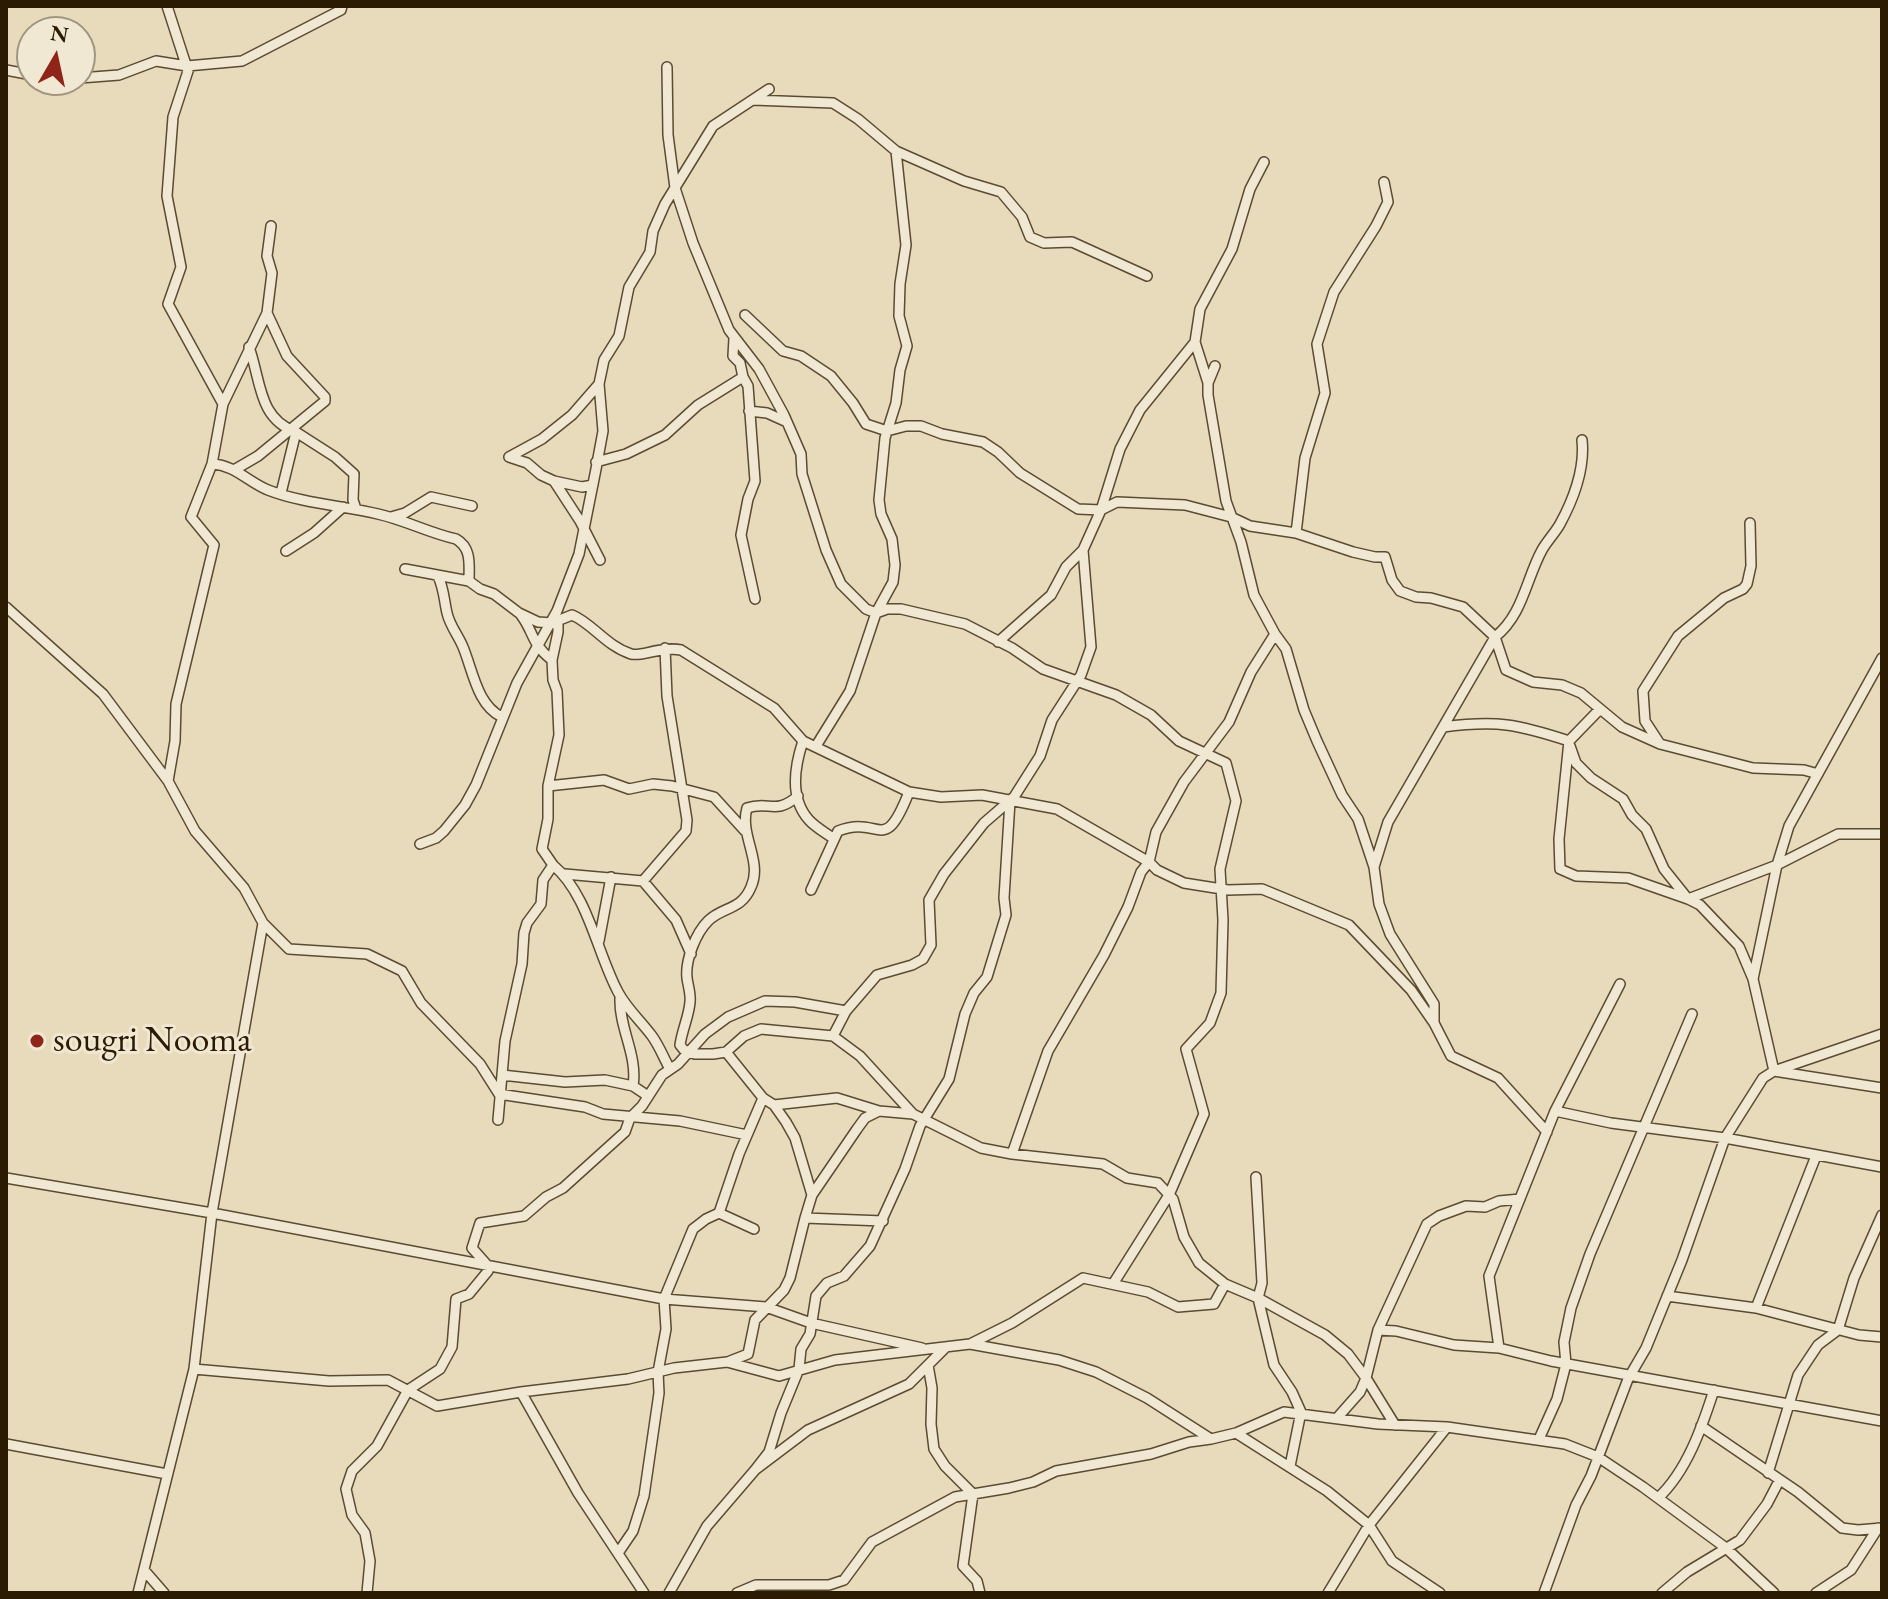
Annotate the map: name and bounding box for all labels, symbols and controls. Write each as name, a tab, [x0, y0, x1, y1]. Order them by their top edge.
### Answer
north arrow	[16, 16, 96, 96]
text: N	[48, 18, 71, 49]
place label: sougri Nooma	[53, 1019, 252, 1063]
marker: sougri Nooma	[28, 1032, 46, 1050]

